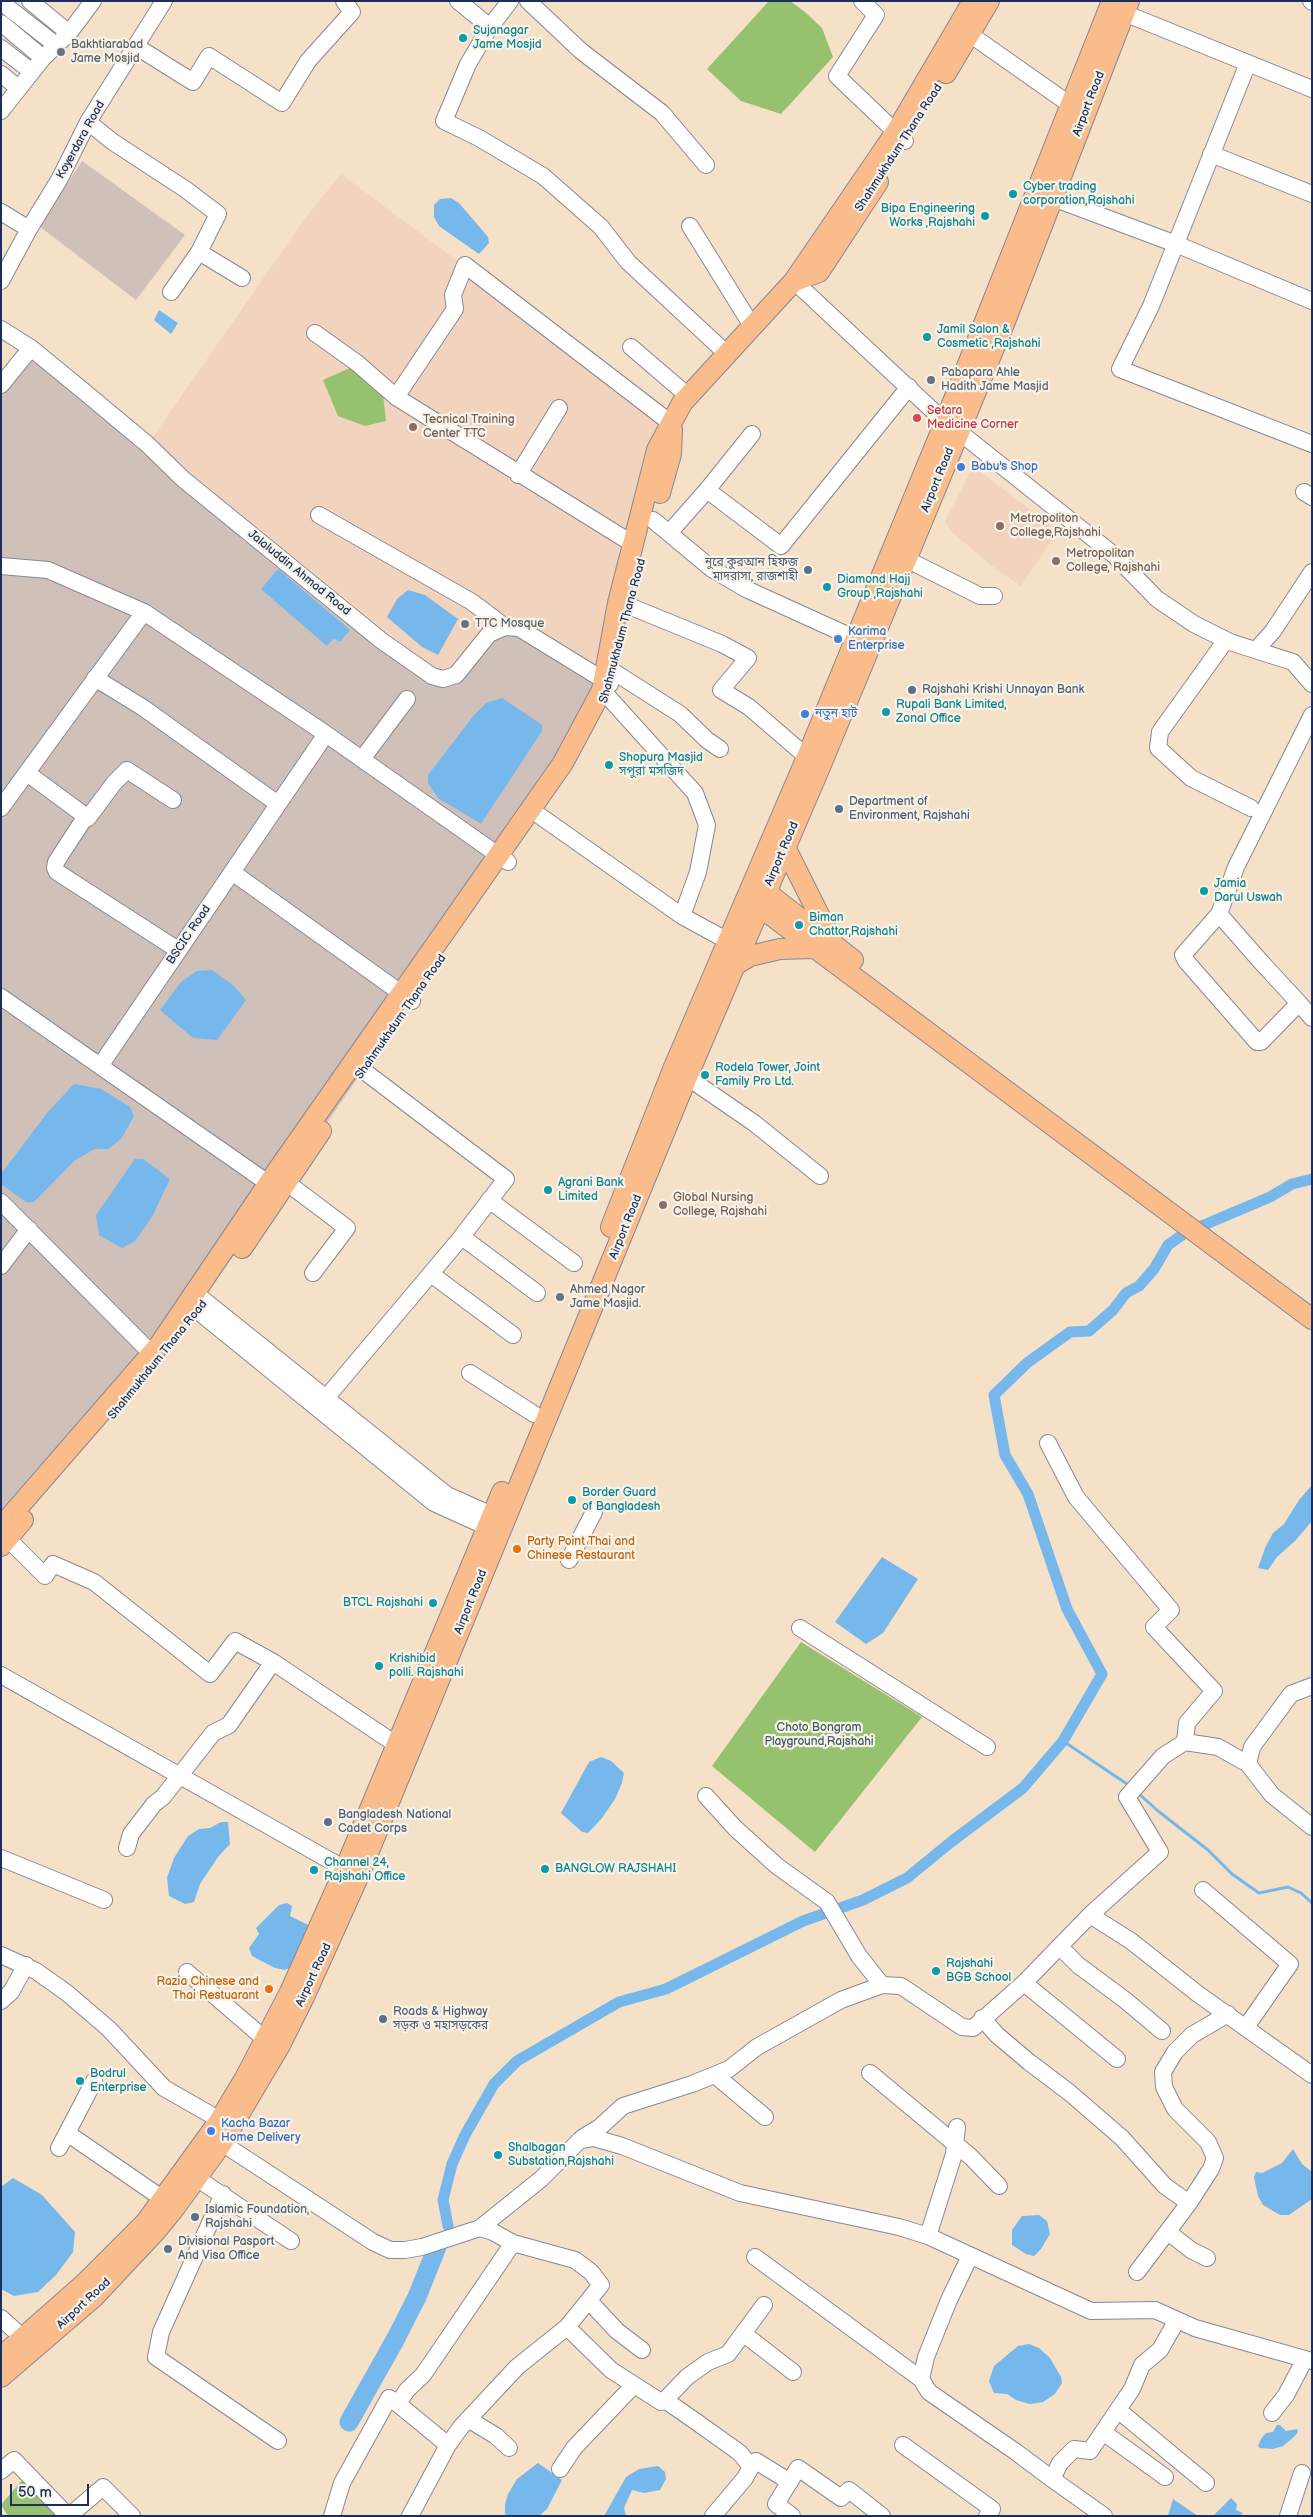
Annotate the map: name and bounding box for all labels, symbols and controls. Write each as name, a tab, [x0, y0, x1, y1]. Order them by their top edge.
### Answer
place label: Sujanagar Jame Mosjid	[473, 24, 542, 52]
marker: Sujanagar Jame Mosjid	[457, 32, 469, 44]
place label: Bakhtiarabad Jame Mosjid	[71, 38, 143, 66]
marker: Bakhtiarabad Jame Mosjid	[55, 46, 67, 58]
street label: Airport Road	[1070, 69, 1108, 139]
street label: Shahmukhdum Thana Road	[852, 81, 946, 215]
street label: Koyerdara Road	[54, 98, 108, 182]
place label: Cyber trading corporation,Rajshahi	[1023, 180, 1134, 208]
marker: Cyber trading corporation,Rajshahi	[1007, 188, 1019, 200]
place label: Bipa Engineering Works ,Rajshahi	[881, 202, 975, 230]
marker: Bipa Engineering Works ,Rajshahi	[979, 210, 991, 222]
place label: Jamil Salon & Cosmetic ,Rajshahi	[937, 323, 1041, 351]
marker: Jamil Salon & Cosmetic ,Rajshahi	[921, 331, 933, 343]
place label: Pabapara Ahle Hadith Jame Masjid	[941, 366, 1049, 394]
marker: Pabapara Ahle Hadith Jame Masjid	[925, 374, 937, 386]
place label: Setara Medicine Corner	[927, 404, 1018, 432]
marker: Setara Medicine Corner	[911, 412, 923, 424]
place label: Tecnical Training Center TTC	[423, 413, 515, 441]
marker: Tecnical Training Center TTC	[407, 421, 419, 433]
street label: Airport Road	[918, 445, 958, 515]
place label: Babu's Shop	[971, 460, 1038, 474]
marker: Babu's Shop	[955, 461, 967, 473]
place label: Metropoliton College,Rajshahi	[1010, 512, 1101, 540]
marker: Metropoliton College,Rajshahi	[994, 520, 1006, 532]
street label: Jalaluddin Ahmad Road	[245, 527, 353, 619]
place label: Metropolitan College, Rajshahi	[1066, 547, 1160, 575]
marker: Metropolitan College, Rajshahi	[1050, 555, 1062, 567]
place label: নুরে কুরআন হিফজ মাদরাসা, রাজশাহী	[705, 556, 798, 584]
street label: Shahmukhdum Thana Road	[597, 557, 649, 705]
marker: নুরে কুরআন হিফজ মাদরাসা, রাজশাহী	[802, 564, 814, 576]
place label: Diamond Hajj Group ,Rajshahi	[837, 573, 923, 601]
marker: Diamond Hajj Group ,Rajshahi	[821, 581, 833, 593]
place label: TTC Mosque	[475, 617, 544, 631]
marker: TTC Mosque	[459, 618, 471, 630]
place label: Karima Enterprise	[848, 625, 905, 653]
marker: Karima Enterprise	[832, 633, 844, 645]
place label: Rajshahi Krishi Unnayan Bank	[922, 683, 1084, 697]
marker: Rajshahi Krishi Unnayan Bank	[906, 684, 918, 696]
place label: Rupali Bank Limited, Zonal Office	[896, 698, 1007, 726]
marker: Rupali Bank Limited, Zonal Office	[880, 706, 892, 718]
place label: নতুন হাট	[815, 707, 857, 721]
marker: নতুন হাট	[799, 708, 811, 720]
place label: Shopura Masjid সপুরা মসজিদ	[619, 751, 703, 779]
marker: Shopura Masjid সপুরা মসজিদ	[603, 759, 615, 771]
place label: Department of Environment, Rajshahi	[849, 795, 970, 823]
marker: Department of Environment, Rajshahi	[833, 803, 845, 815]
street label: Airport Road	[762, 820, 802, 888]
place label: Jamia Darul Uswah	[1214, 877, 1282, 905]
marker: Jamia Darul Uswah	[1198, 885, 1210, 897]
street label: BSCIC Road	[164, 903, 214, 967]
place label: Biman Chattor,Rajshahi	[809, 911, 898, 939]
marker: Biman Chattor,Rajshahi	[793, 919, 805, 931]
street label: Shahmukhdum Thana Road	[352, 952, 450, 1082]
place label: Rodela Tower, Joint Family Pro Ltd.	[715, 1061, 820, 1089]
marker: Rodela Tower, Joint Family Pro Ltd.	[699, 1069, 711, 1081]
place label: Agrani Bank Limited	[558, 1176, 623, 1204]
marker: Agrani Bank Limited	[542, 1184, 554, 1196]
place label: Global Nursing College, Rajshahi	[673, 1191, 767, 1219]
street label: Airport Road	[606, 1192, 646, 1262]
marker: Global Nursing College, Rajshahi	[657, 1199, 669, 1211]
place label: Ahmed Nagor Jame Masjid.	[570, 1283, 645, 1311]
marker: Ahmed Nagor Jame Masjid.	[554, 1291, 566, 1303]
street label: Shahmukhdum Thana Road	[105, 1297, 211, 1423]
place label: Border Guard of Bangladesh	[582, 1486, 660, 1514]
marker: Border Guard of Bangladesh	[566, 1494, 578, 1506]
place label: Party Point Thai and Chinese Restaurant	[527, 1535, 635, 1563]
marker: Party Point Thai and Chinese Restaurant	[511, 1543, 523, 1555]
street label: Airport Road	[451, 1567, 491, 1637]
place label: BTCL Rajshahi	[343, 1596, 423, 1610]
marker: BTCL Rajshahi	[427, 1597, 439, 1609]
place label: Krishibid polli. Rajshahi	[389, 1652, 464, 1680]
marker: Krishibid polli. Rajshahi	[373, 1660, 385, 1672]
park label: Choto Bongram Playground,Rajshahi	[764, 1721, 874, 1749]
place label: Bangladesh National Cadet Corps	[338, 1808, 451, 1836]
marker: Bangladesh National Cadet Corps	[322, 1816, 334, 1828]
place label: Channel 24, Rajshahi Office	[324, 1856, 405, 1884]
place label: BANGLOW RAJSHAHI	[555, 1862, 676, 1876]
marker: BANGLOW RAJSHAHI	[539, 1863, 551, 1875]
marker: Channel 24, Rajshahi Office	[308, 1864, 320, 1876]
street label: Airport Road	[293, 1941, 335, 2009]
place label: Rajshahi BGB School	[946, 1957, 1011, 1985]
marker: Rajshahi BGB School	[930, 1965, 942, 1977]
place label: Razia Chinese and Thai Restuarant	[157, 1975, 259, 2003]
marker: Razia Chinese and Thai Restuarant	[263, 1983, 275, 1995]
place label: Roads & Highway সড়ক ও মহাসড়কের	[393, 2005, 488, 2033]
marker: Roads & Highway সড়ক ও মহাসড়কের	[377, 2013, 389, 2025]
place label: Bodrul Enterprise	[90, 2067, 147, 2095]
marker: Bodrul Enterprise	[74, 2075, 86, 2087]
place label: Kacha Bazar Home Delivery	[221, 2117, 301, 2145]
marker: Kacha Bazar Home Delivery	[205, 2125, 217, 2137]
place label: Shalbagan Substation,Rajshahi	[508, 2141, 614, 2169]
marker: Shalbagan Substation,Rajshahi	[492, 2149, 504, 2161]
place label: Islamic Foundation, Rajshahi	[205, 2203, 309, 2231]
marker: Islamic Foundation, Rajshahi	[189, 2211, 201, 2223]
place label: Divisional Pasport And Visa Office	[178, 2235, 274, 2263]
marker: Divisional Pasport And Visa Office	[162, 2243, 174, 2255]
street label: Airport Road	[54, 2275, 114, 2333]
scale bar	[12, 2474, 91, 2506]
text: 50 m	[18, 2483, 52, 2502]

